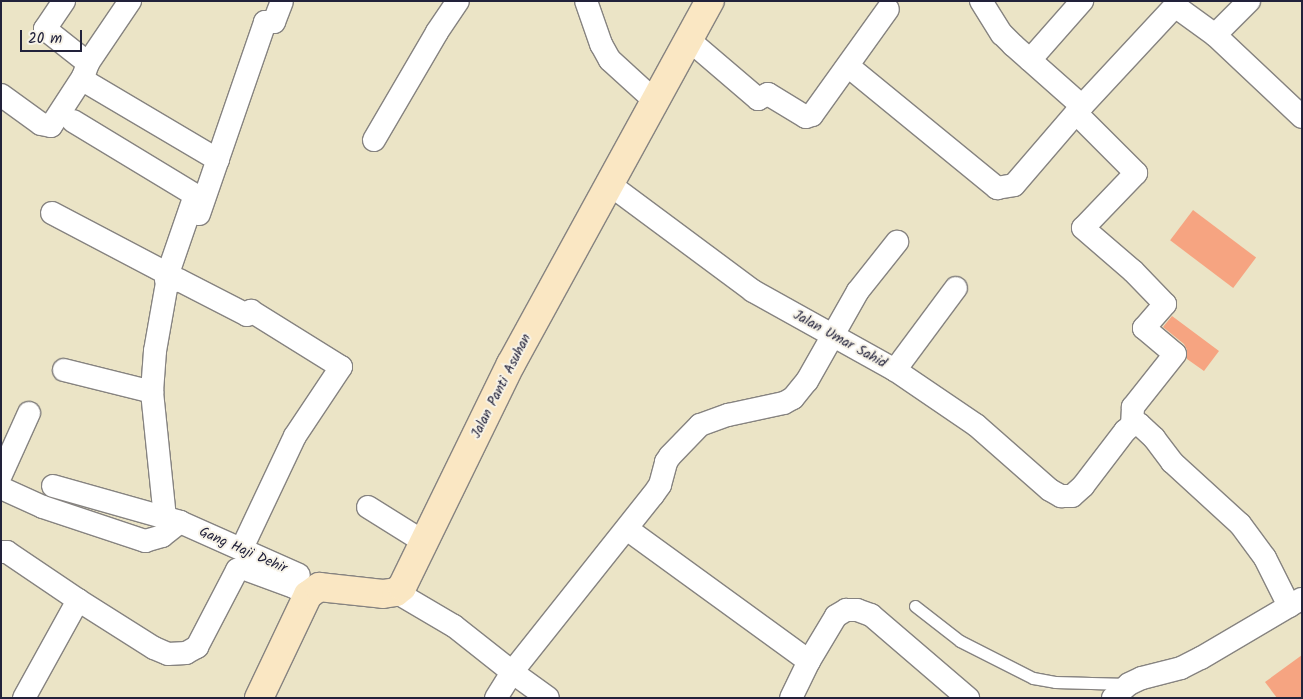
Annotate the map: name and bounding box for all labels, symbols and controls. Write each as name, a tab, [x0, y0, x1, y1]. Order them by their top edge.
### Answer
scale bar	[22, 20, 85, 52]
text: 20 m	[28, 27, 62, 51]
street label: Jalan Umar Sahid	[790, 306, 890, 372]
street label: Jalan Panti Asuhan	[467, 331, 535, 441]
street label: Gang Haji Dehir	[197, 523, 289, 577]

